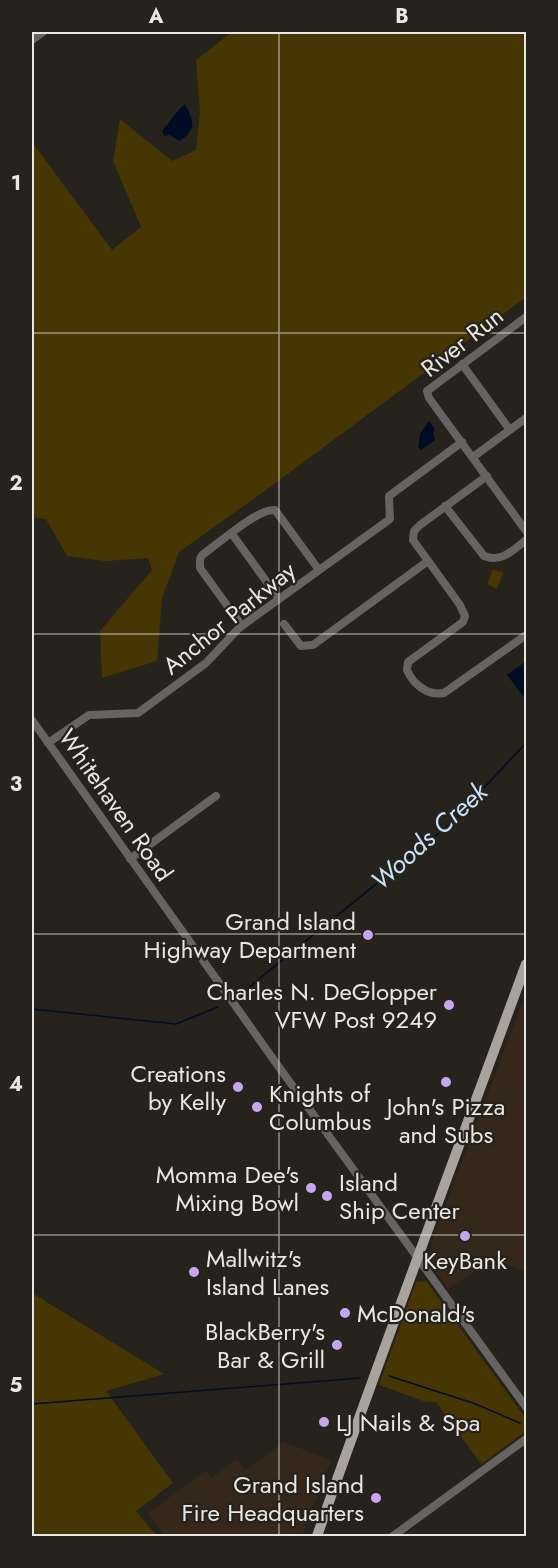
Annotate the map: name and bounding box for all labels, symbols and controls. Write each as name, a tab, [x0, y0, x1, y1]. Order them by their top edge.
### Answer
text: A	[148, 2, 164, 31]
text: B	[395, 2, 409, 31]
text: 1	[11, 169, 21, 198]
street label: River Run	[413, 299, 511, 385]
text: 2	[9, 469, 23, 498]
street label: Anchor Parkway	[155, 553, 303, 683]
street label: Whitehaven Road	[50, 722, 182, 888]
text: 3	[10, 770, 22, 799]
water label: Woods Creek	[362, 772, 497, 899]
place label: Grand Island Highway Department	[144, 904, 356, 967]
marker: Grand Island Highway Department	[361, 928, 375, 942]
place label: Charles N. DeGlopper VFW Post 9249	[207, 974, 438, 1037]
marker: Charles N. DeGlopper VFW Post 9249	[442, 998, 456, 1012]
place label: Creations by Kelly	[130, 1056, 226, 1119]
text: 4	[9, 1070, 23, 1099]
marker: John's Pizza and Subs	[439, 1075, 453, 1089]
place label: Knights of Columbus	[269, 1076, 371, 1139]
marker: Creations by Kelly	[231, 1080, 245, 1094]
place label: John's Pizza and Subs	[384, 1089, 505, 1152]
marker: Knights of Columbus	[250, 1100, 264, 1114]
place label: Momma Dee's Mixing Bowl	[156, 1157, 299, 1220]
place label: Island Ship Center	[339, 1165, 460, 1228]
marker: Momma Dee's Mixing Bowl	[304, 1181, 318, 1195]
marker: Island Ship Center	[320, 1189, 334, 1203]
marker: KeyBank	[458, 1229, 472, 1243]
place label: Mallwitz's Island Lanes	[206, 1241, 329, 1304]
place label: KeyBank	[423, 1243, 507, 1278]
marker: Mallwitz's Island Lanes	[187, 1265, 201, 1279]
place label: McDonald's	[357, 1296, 475, 1331]
marker: McDonald's	[338, 1306, 352, 1320]
place label: BlackBerry's Bar & Grill	[205, 1314, 325, 1377]
marker: BlackBerry's Bar & Grill	[330, 1338, 344, 1352]
text: 5	[10, 1371, 23, 1400]
place label: LJ Nails & Spa	[336, 1405, 480, 1440]
marker: LJ Nails & Spa	[317, 1415, 331, 1429]
place label: Grand Island Fire Headquarters	[182, 1467, 364, 1530]
marker: Grand Island Fire Headquarters	[369, 1491, 383, 1505]

